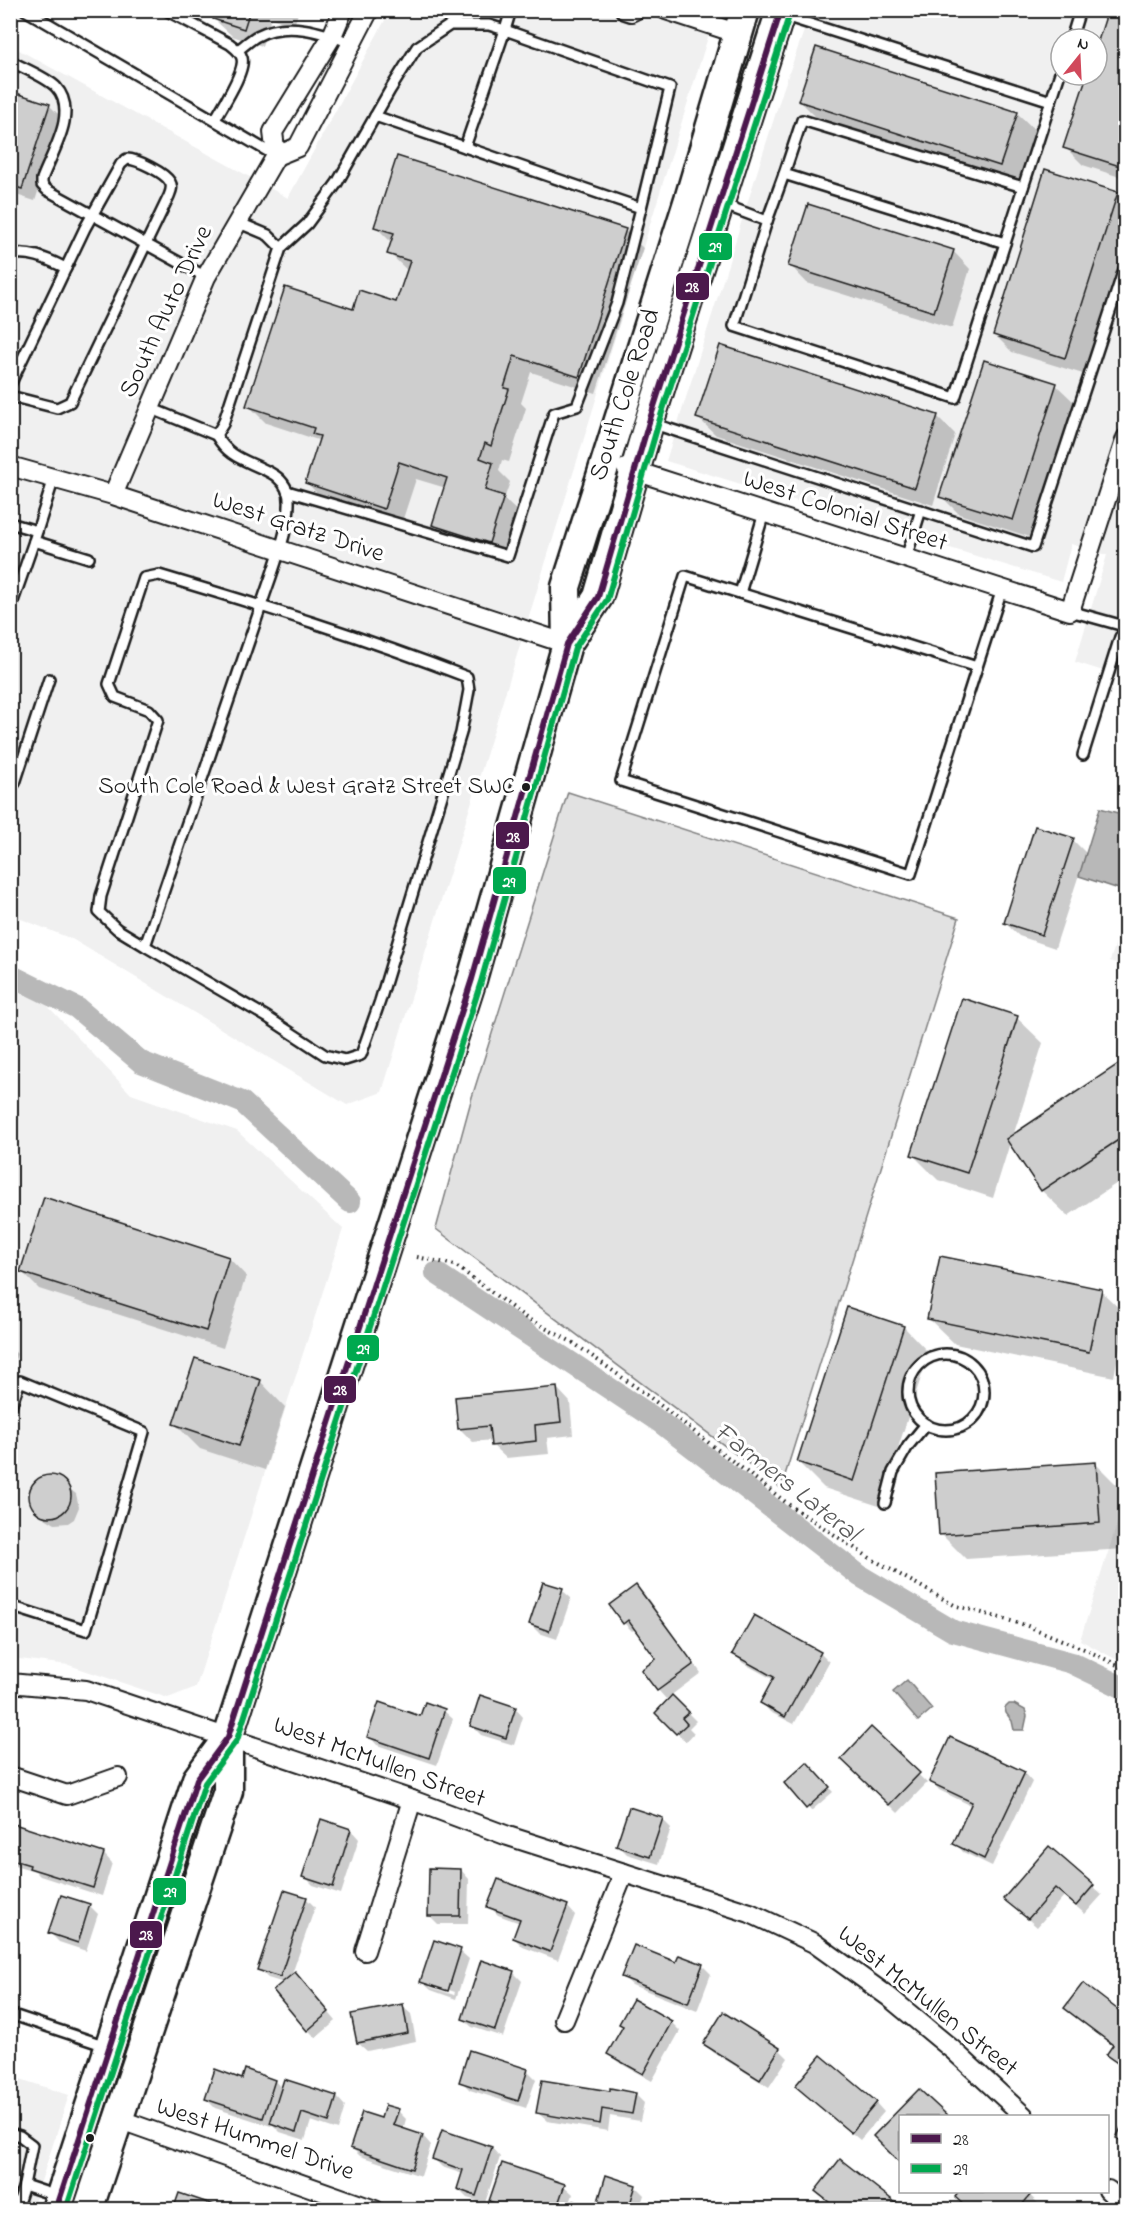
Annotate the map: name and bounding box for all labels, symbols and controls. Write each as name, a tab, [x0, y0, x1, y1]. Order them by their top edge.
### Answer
north arrow	[1049, 27, 1109, 87]
text: N	[1074, 32, 1092, 58]
street label: South Auto Drive	[110, 219, 224, 405]
line badge: 29	[698, 232, 733, 261]
text: 29	[708, 236, 722, 260]
line badge: 28	[675, 272, 710, 301]
text: 28	[684, 276, 699, 300]
street label: South Cole Road	[580, 304, 672, 486]
street label: West Colonial Street	[738, 461, 952, 563]
street label: West Gratz Drive	[207, 482, 389, 574]
place label: South Cole Road & West Gratz Street SWC	[98, 770, 515, 805]
marker: South Cole Road & West Gratz Street SWC	[520, 781, 532, 793]
line badge: 28	[495, 821, 530, 850]
text: 28	[505, 826, 520, 850]
line badge: 29	[492, 866, 527, 895]
text: 29	[502, 871, 516, 895]
line badge: 29	[346, 1334, 380, 1362]
text: 29	[356, 1338, 370, 1362]
line badge: 28	[323, 1375, 357, 1404]
text: 28	[332, 1379, 347, 1403]
water label: Farmers Lateral	[705, 1414, 870, 1555]
street label: West McMullen Street	[268, 1707, 491, 1819]
line badge: 29	[152, 1877, 187, 1906]
text: 29	[163, 1881, 177, 1905]
street label: West McMullen Street	[828, 1917, 1026, 2087]
line badge: 28	[129, 1920, 163, 1949]
text: 28	[138, 1924, 153, 1948]
street label: West Hummel Drive	[151, 2088, 360, 2192]
legend	[899, 2115, 1109, 2193]
text: 28	[953, 2128, 969, 2154]
unlabelled marker	[84, 2132, 96, 2144]
text: 29	[953, 2158, 968, 2184]

